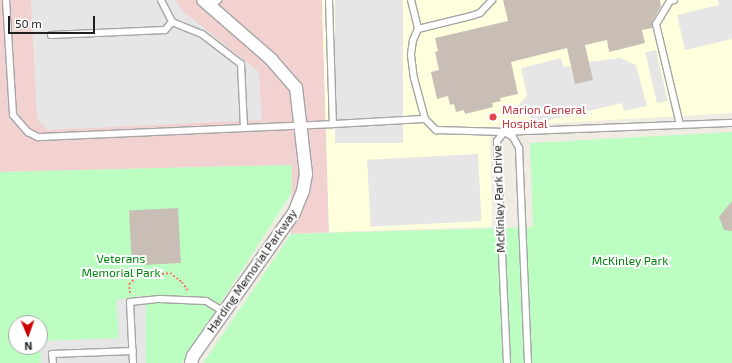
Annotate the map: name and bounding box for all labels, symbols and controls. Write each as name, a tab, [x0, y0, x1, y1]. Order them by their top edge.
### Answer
scale bar	[10, 8, 97, 34]
text: 50 m	[15, 16, 42, 30]
place label: Marion General Hospital	[502, 103, 586, 131]
marker: Marion General Hospital	[487, 111, 499, 123]
street label: McKinley Park Drive	[490, 145, 508, 253]
street label: Harding Memorial Parkway	[204, 206, 300, 336]
park label: Veterans Memorial Park	[81, 252, 161, 280]
park label: McKinley Park	[592, 254, 668, 268]
north arrow	[8, 315, 48, 355]
text: N	[24, 340, 33, 353]

